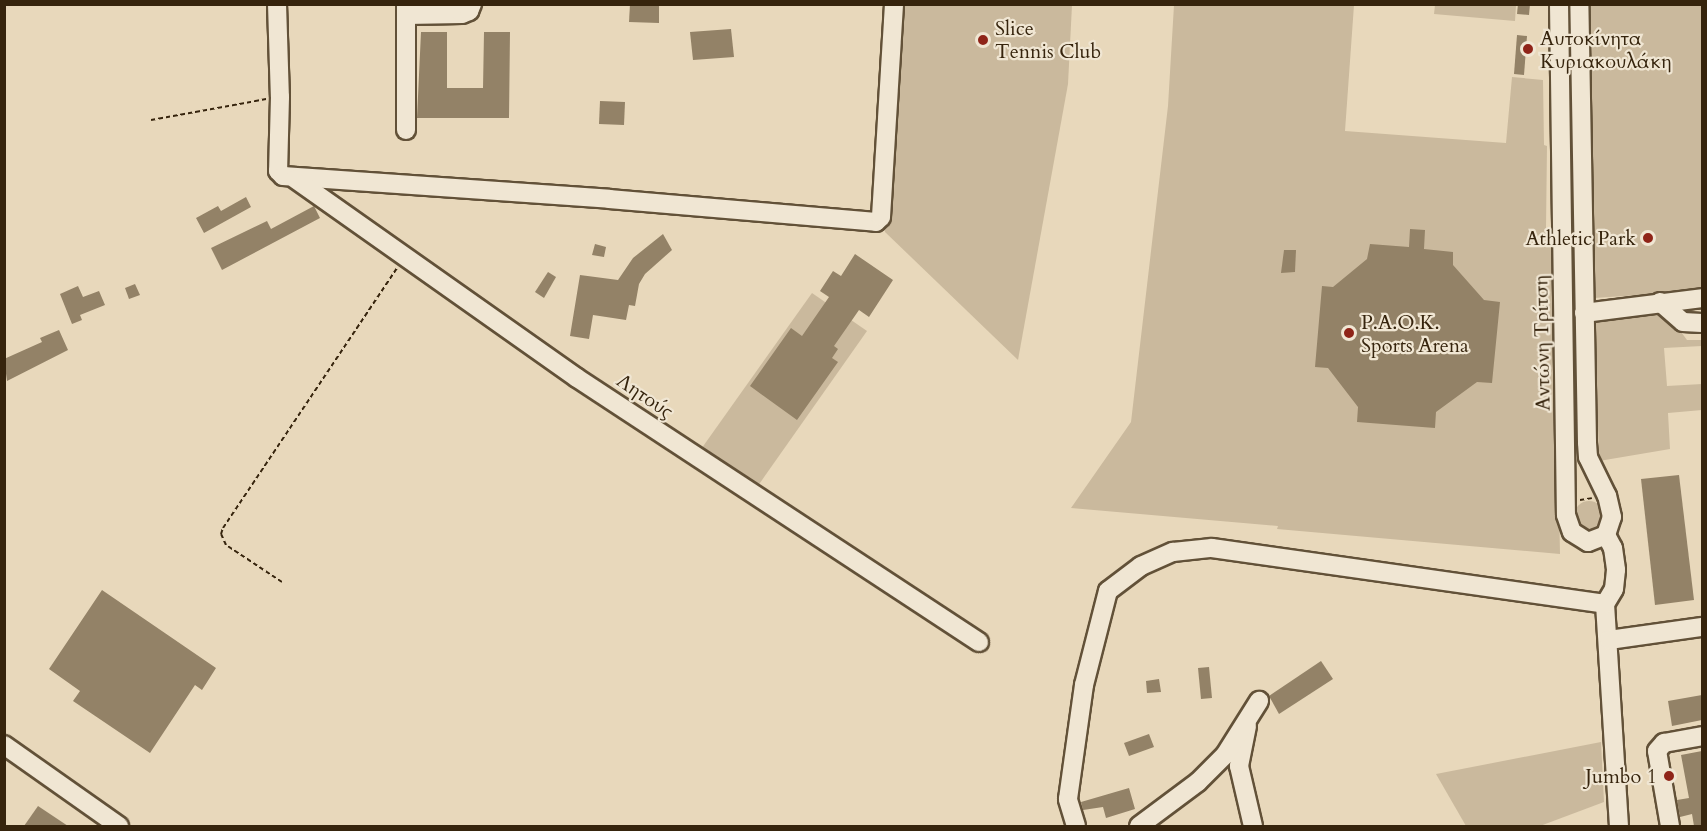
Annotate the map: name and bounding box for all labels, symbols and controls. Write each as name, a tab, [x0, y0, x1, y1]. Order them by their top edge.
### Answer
place label: Slice Tennis Club	[995, 16, 1101, 63]
place label: Αυτοκίνητα Κυριακουλάκη	[1540, 26, 1671, 73]
marker: Slice Tennis Club	[976, 33, 990, 47]
marker: Αυτοκίνητα Κυριακουλάκη	[1521, 42, 1535, 56]
place label: Athletic Park	[1525, 226, 1636, 250]
marker: Athletic Park	[1641, 231, 1655, 245]
street label: Αντώνη Τρίτση	[1529, 275, 1555, 411]
place label: P.A.O.K. Sports Arena	[1361, 310, 1469, 357]
marker: P.A.O.K. Sports Arena	[1342, 326, 1356, 340]
street label: Λητούς	[612, 368, 678, 424]
place label: Jumbo 1	[1585, 764, 1657, 788]
marker: Jumbo 1	[1662, 769, 1676, 783]

